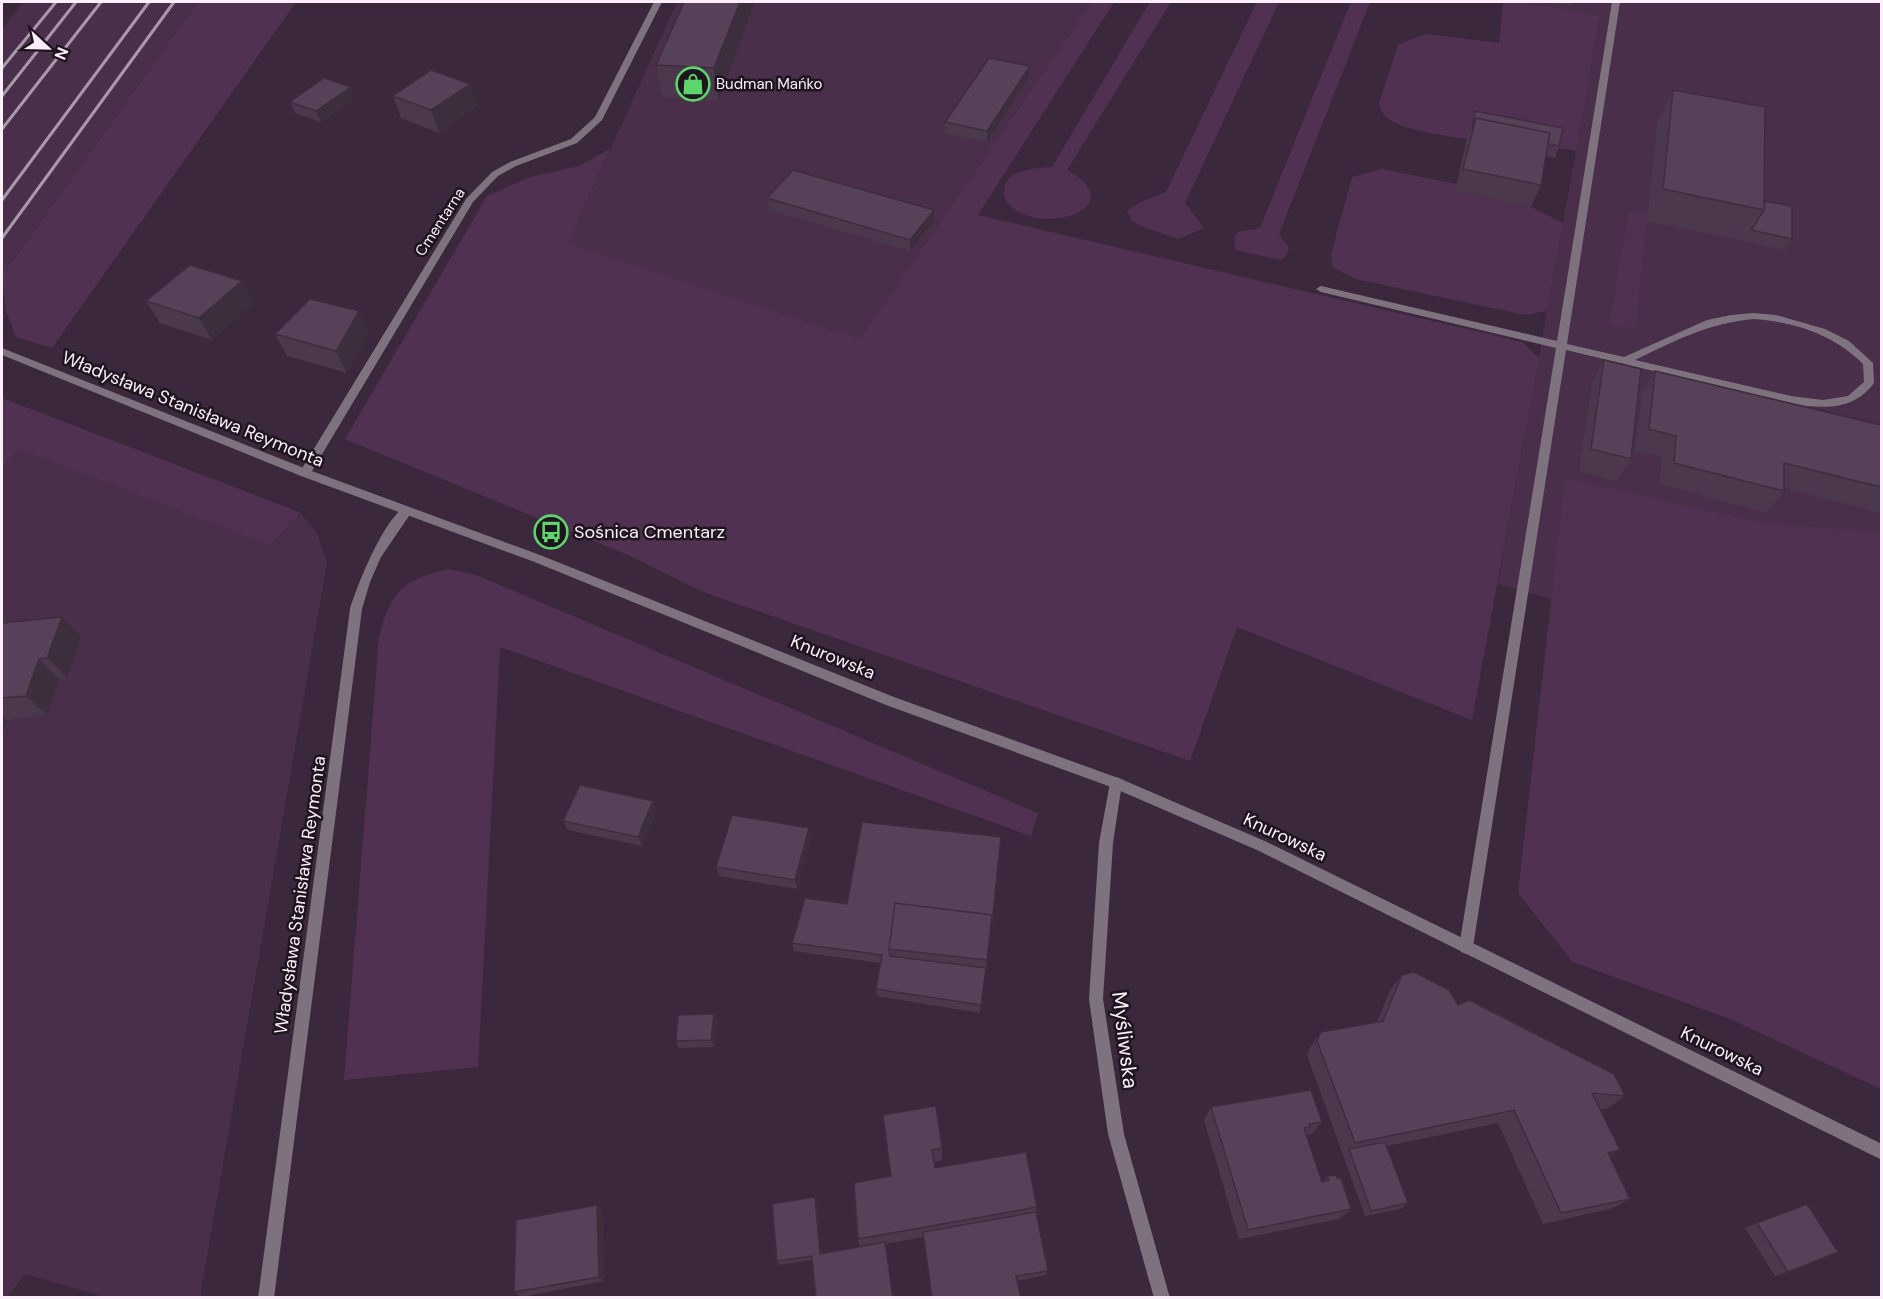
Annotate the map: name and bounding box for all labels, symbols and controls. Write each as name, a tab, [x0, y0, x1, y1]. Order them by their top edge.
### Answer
north arrow	[18, 18, 78, 78]
text: N	[50, 44, 73, 63]
shop icon: Budman Mańko	[675, 66, 711, 102]
place label: Budman Mańko	[716, 74, 823, 94]
street label: Cmentarna	[410, 184, 470, 260]
street label: Władysława Stanisława Reymonta	[58, 345, 328, 473]
bus stop icon: Sośnica Cmentarz	[533, 514, 569, 550]
place label: Sośnica Cmentarz	[574, 520, 725, 544]
street label: Knurowska	[787, 629, 879, 685]
street label: Władysława Stanisława Reymonta	[269, 754, 331, 1036]
street label: Knurowska	[1239, 807, 1331, 867]
street label: Myśliwska	[1105, 990, 1145, 1090]
street label: Knurowska	[1677, 1021, 1767, 1081]

